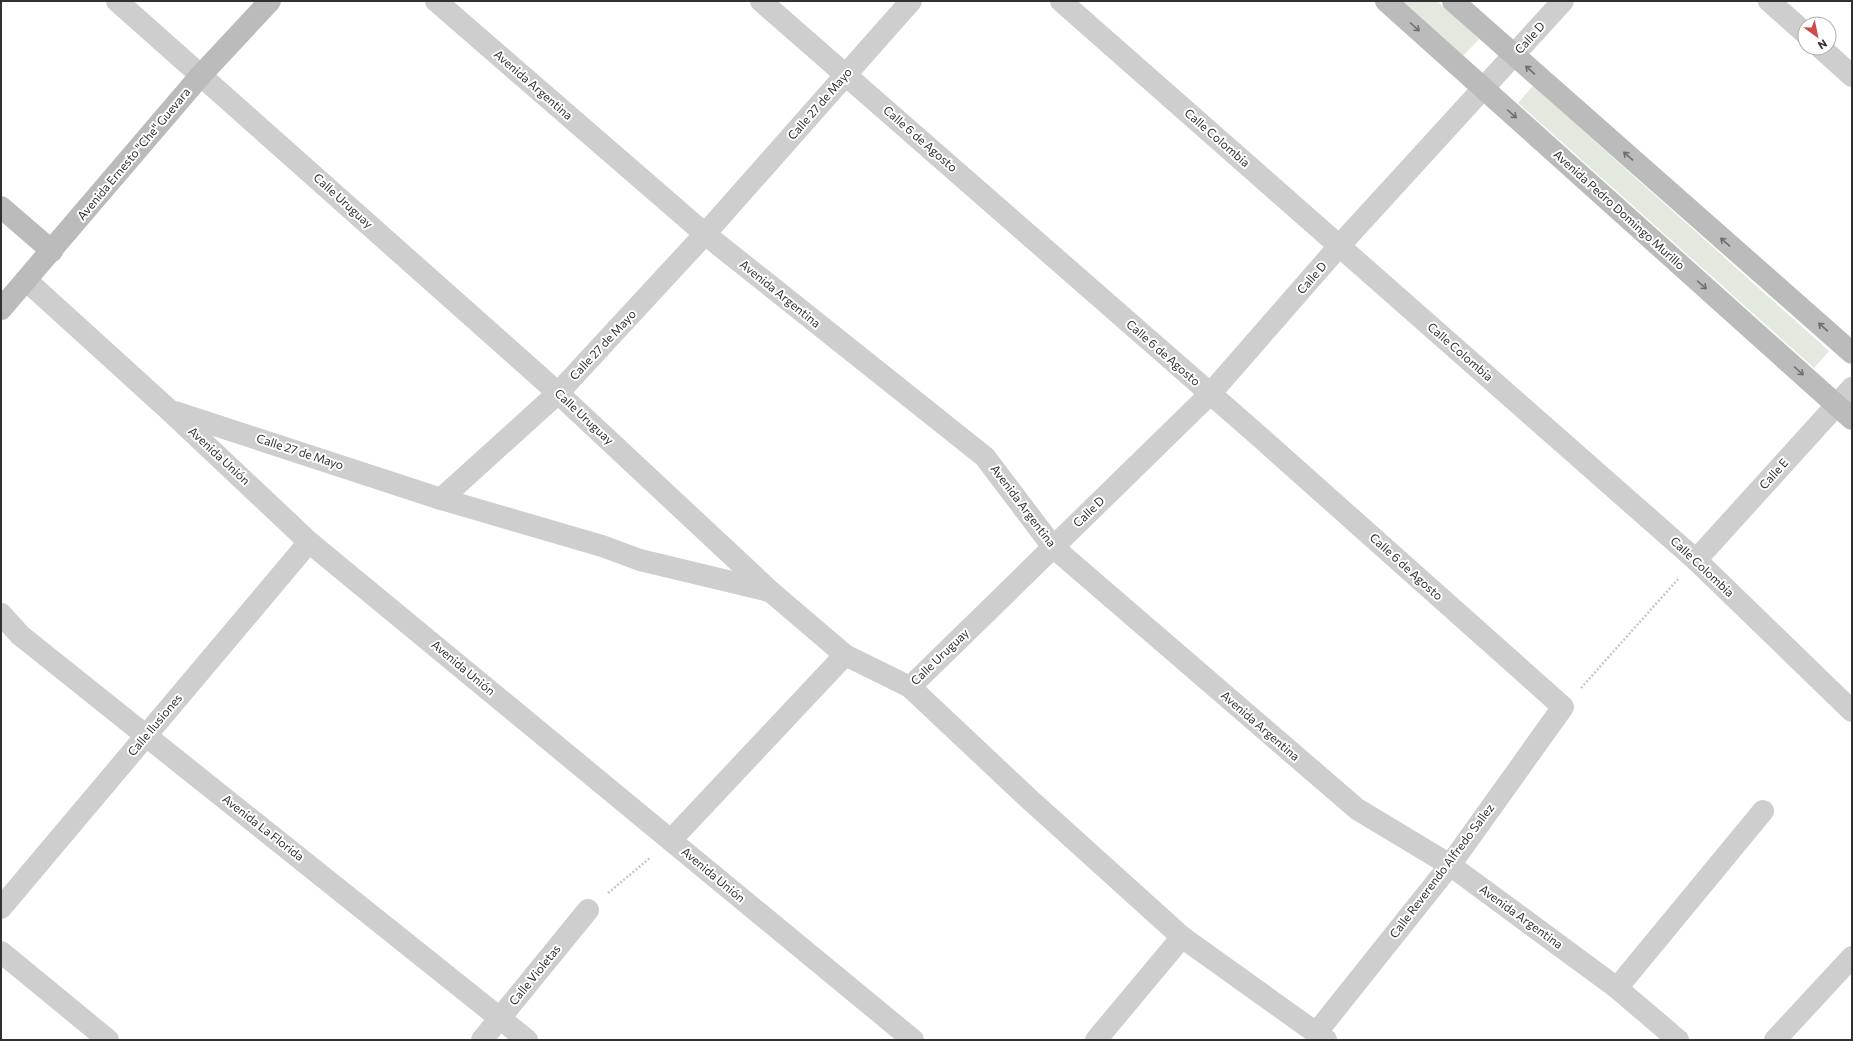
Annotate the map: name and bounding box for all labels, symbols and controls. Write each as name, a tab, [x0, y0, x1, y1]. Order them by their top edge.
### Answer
north arrow	[1797, 16, 1837, 56]
street label: Calle D	[1511, 18, 1547, 56]
one-way arrow	[1410, 22, 1420, 32]
text: N	[1816, 37, 1830, 53]
street label: Avenida Argentina	[492, 46, 576, 122]
street label: Calle 27 de Mayo	[784, 65, 854, 142]
one-way arrow	[1525, 65, 1535, 74]
street label: Avenida Ernesto "Che" Guevara	[74, 85, 193, 222]
street label: Calle 6 de Agosto	[881, 102, 960, 174]
street label: Calle Colombia	[1182, 105, 1253, 169]
one-way arrow	[1506, 109, 1517, 118]
street label: Avenida Pedro Domingo Murillo	[1551, 147, 1688, 272]
one-way arrow	[1622, 151, 1633, 160]
street label: Calle Uruguay	[311, 170, 376, 231]
one-way arrow	[1720, 237, 1730, 246]
street label: Avenida Argentina	[738, 257, 824, 330]
street label: Calle D	[1293, 258, 1329, 296]
one-way arrow	[1697, 280, 1707, 289]
street label: Calle 27 de Mayo	[566, 306, 638, 382]
street label: Calle 6 de Agosto	[1124, 316, 1203, 388]
street label: Calle Colombia	[1425, 319, 1496, 383]
one-way arrow	[1817, 323, 1828, 332]
one-way arrow	[1794, 367, 1804, 376]
street label: Calle Uruguay	[552, 386, 617, 447]
street label: Avenida Unión	[186, 423, 253, 487]
street label: Calle 27 de Mayo	[255, 430, 346, 472]
street label: Calle E	[1756, 455, 1791, 492]
street label: Avenida Argentina	[988, 461, 1059, 549]
street label: Calle D	[1070, 493, 1107, 530]
street label: Calle 6 de Agosto	[1367, 530, 1446, 603]
street label: Calle Colombia	[1668, 533, 1737, 599]
street label: Calle Uruguay	[907, 625, 971, 687]
street label: Avenida Unión	[429, 637, 498, 698]
street label: Avenida Argentina	[1219, 687, 1303, 763]
street label: Calle Ilusiones	[124, 690, 184, 758]
street label: Avenida La Florida	[220, 791, 307, 863]
street label: Calle Reverendo Alfredo Sallez	[1386, 800, 1496, 940]
street label: Avenida Unión	[679, 844, 748, 905]
street label: Avenida Argentina	[1477, 881, 1566, 951]
street label: Calle Violetas	[506, 941, 563, 1007]

